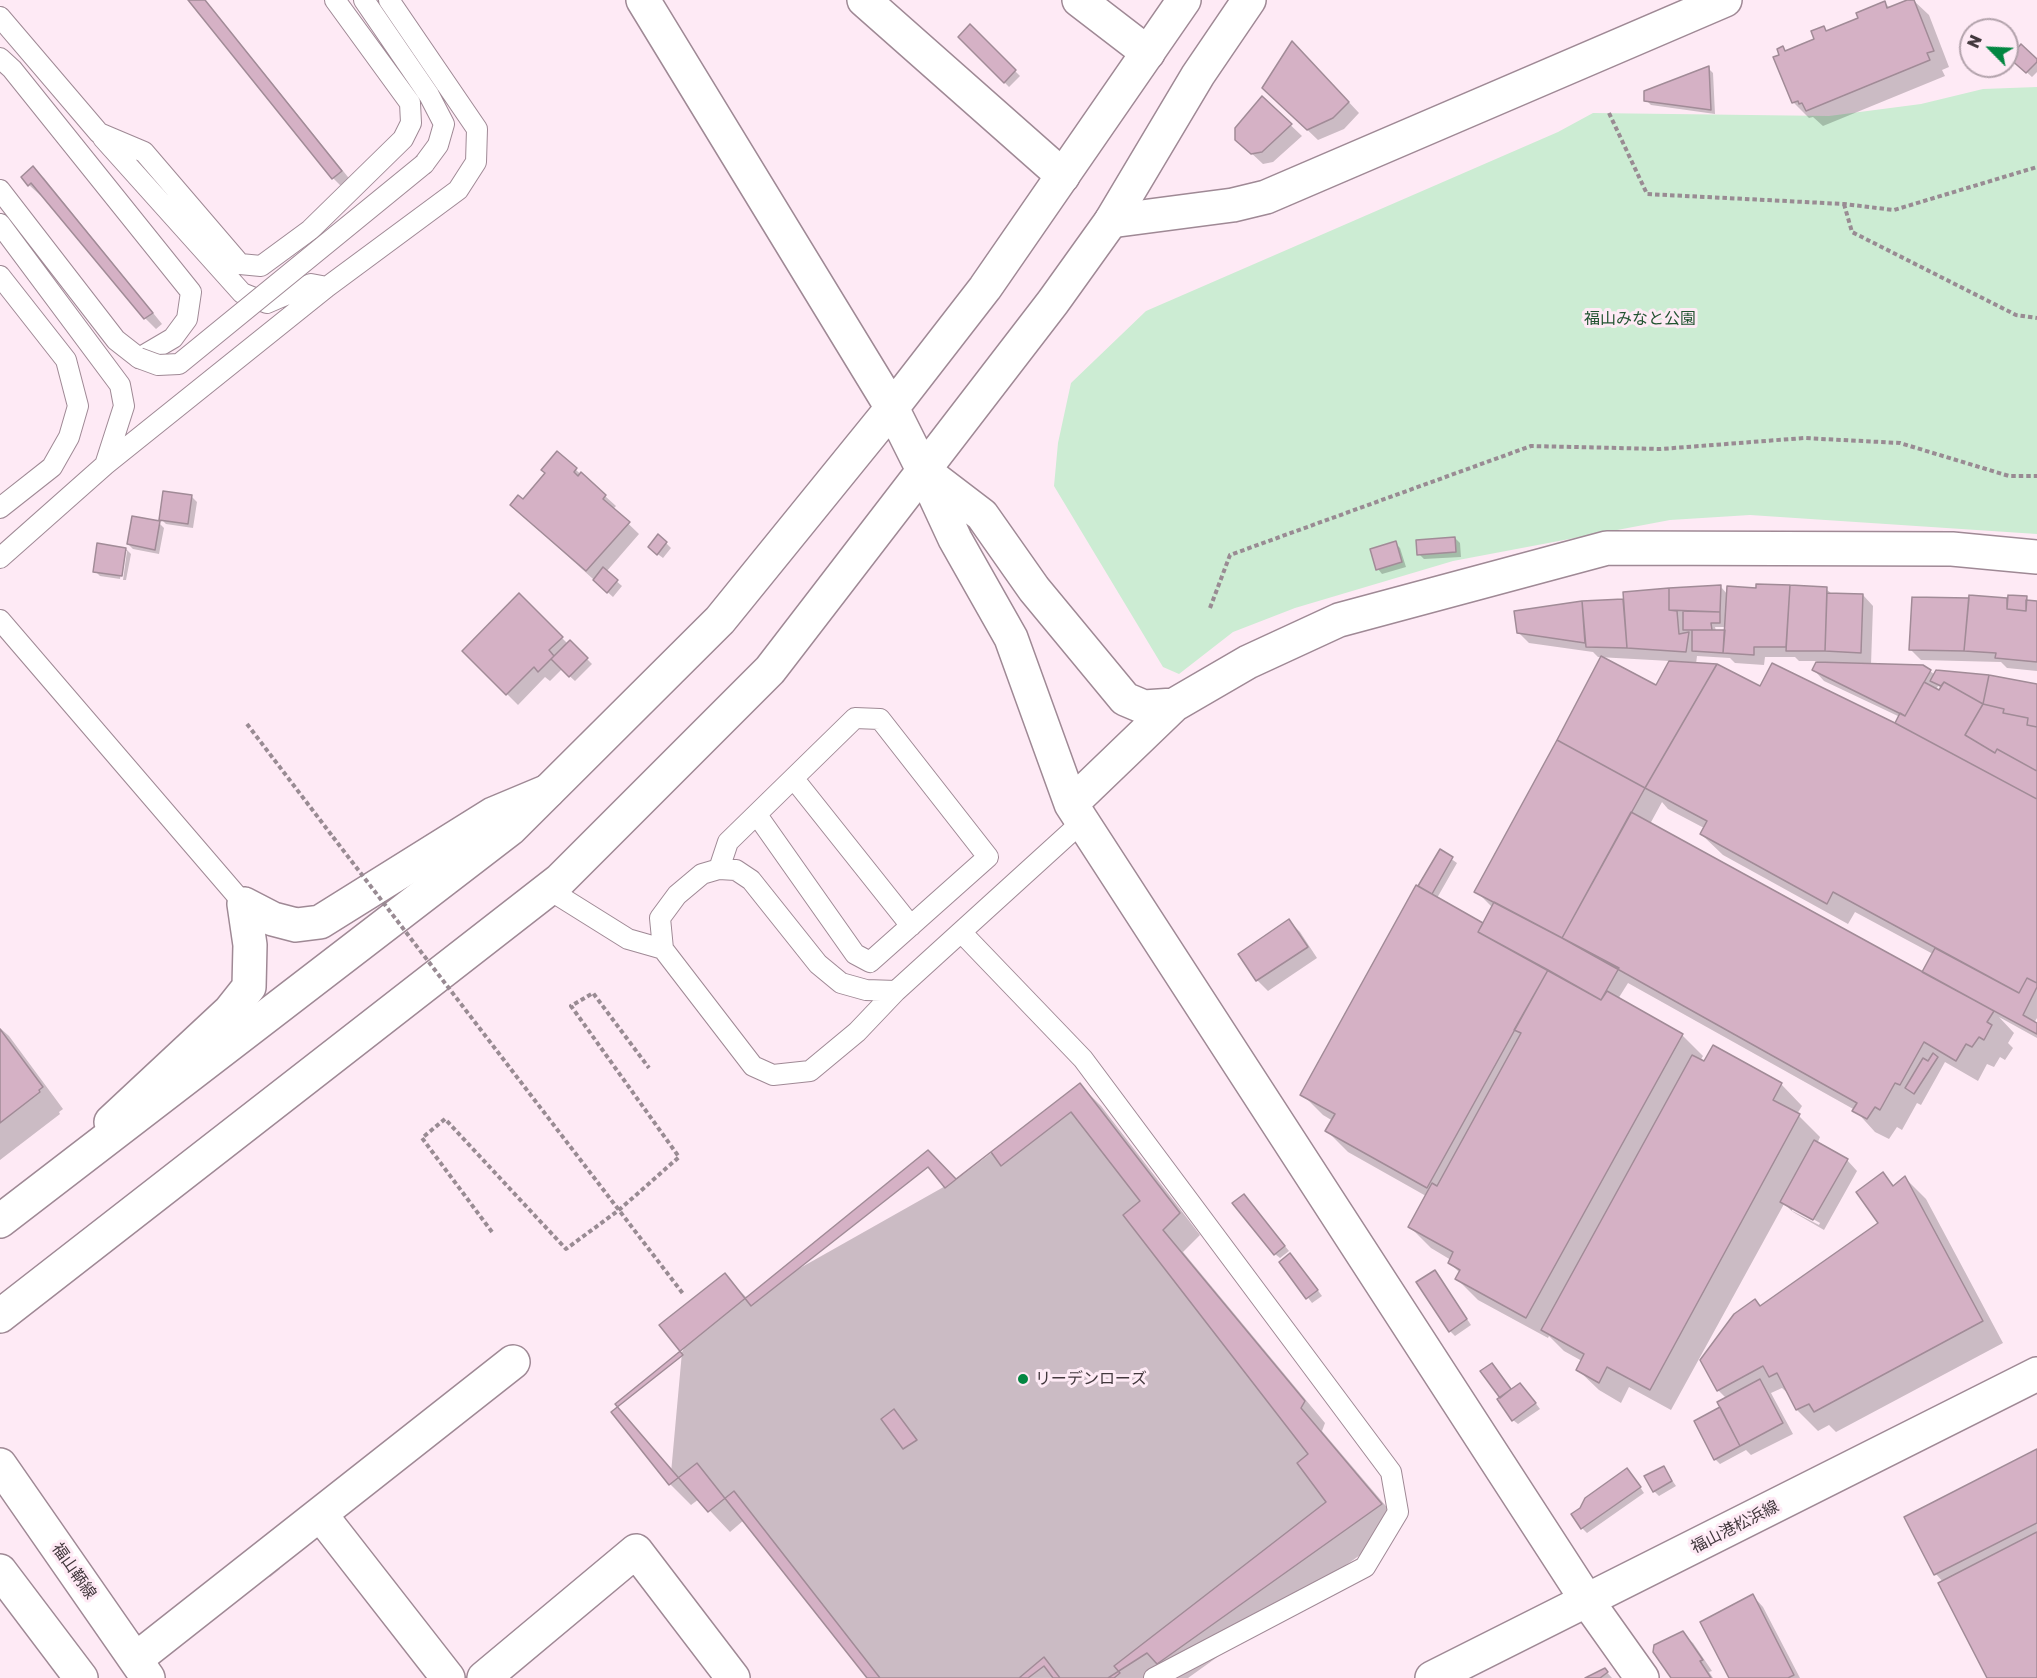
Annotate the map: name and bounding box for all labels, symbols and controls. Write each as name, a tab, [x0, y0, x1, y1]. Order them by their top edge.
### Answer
north arrow	[1959, 18, 2019, 78]
text: N	[1963, 32, 1986, 51]
park label: 福山みなと公園	[1584, 309, 1696, 329]
place label: リーデンローズ	[1035, 1369, 1147, 1389]
marker: リーデンローズ	[1016, 1372, 1030, 1386]
street label: 福山港松浜線	[1688, 1497, 1782, 1557]
street label: 福山鞆線	[48, 1539, 100, 1603]

